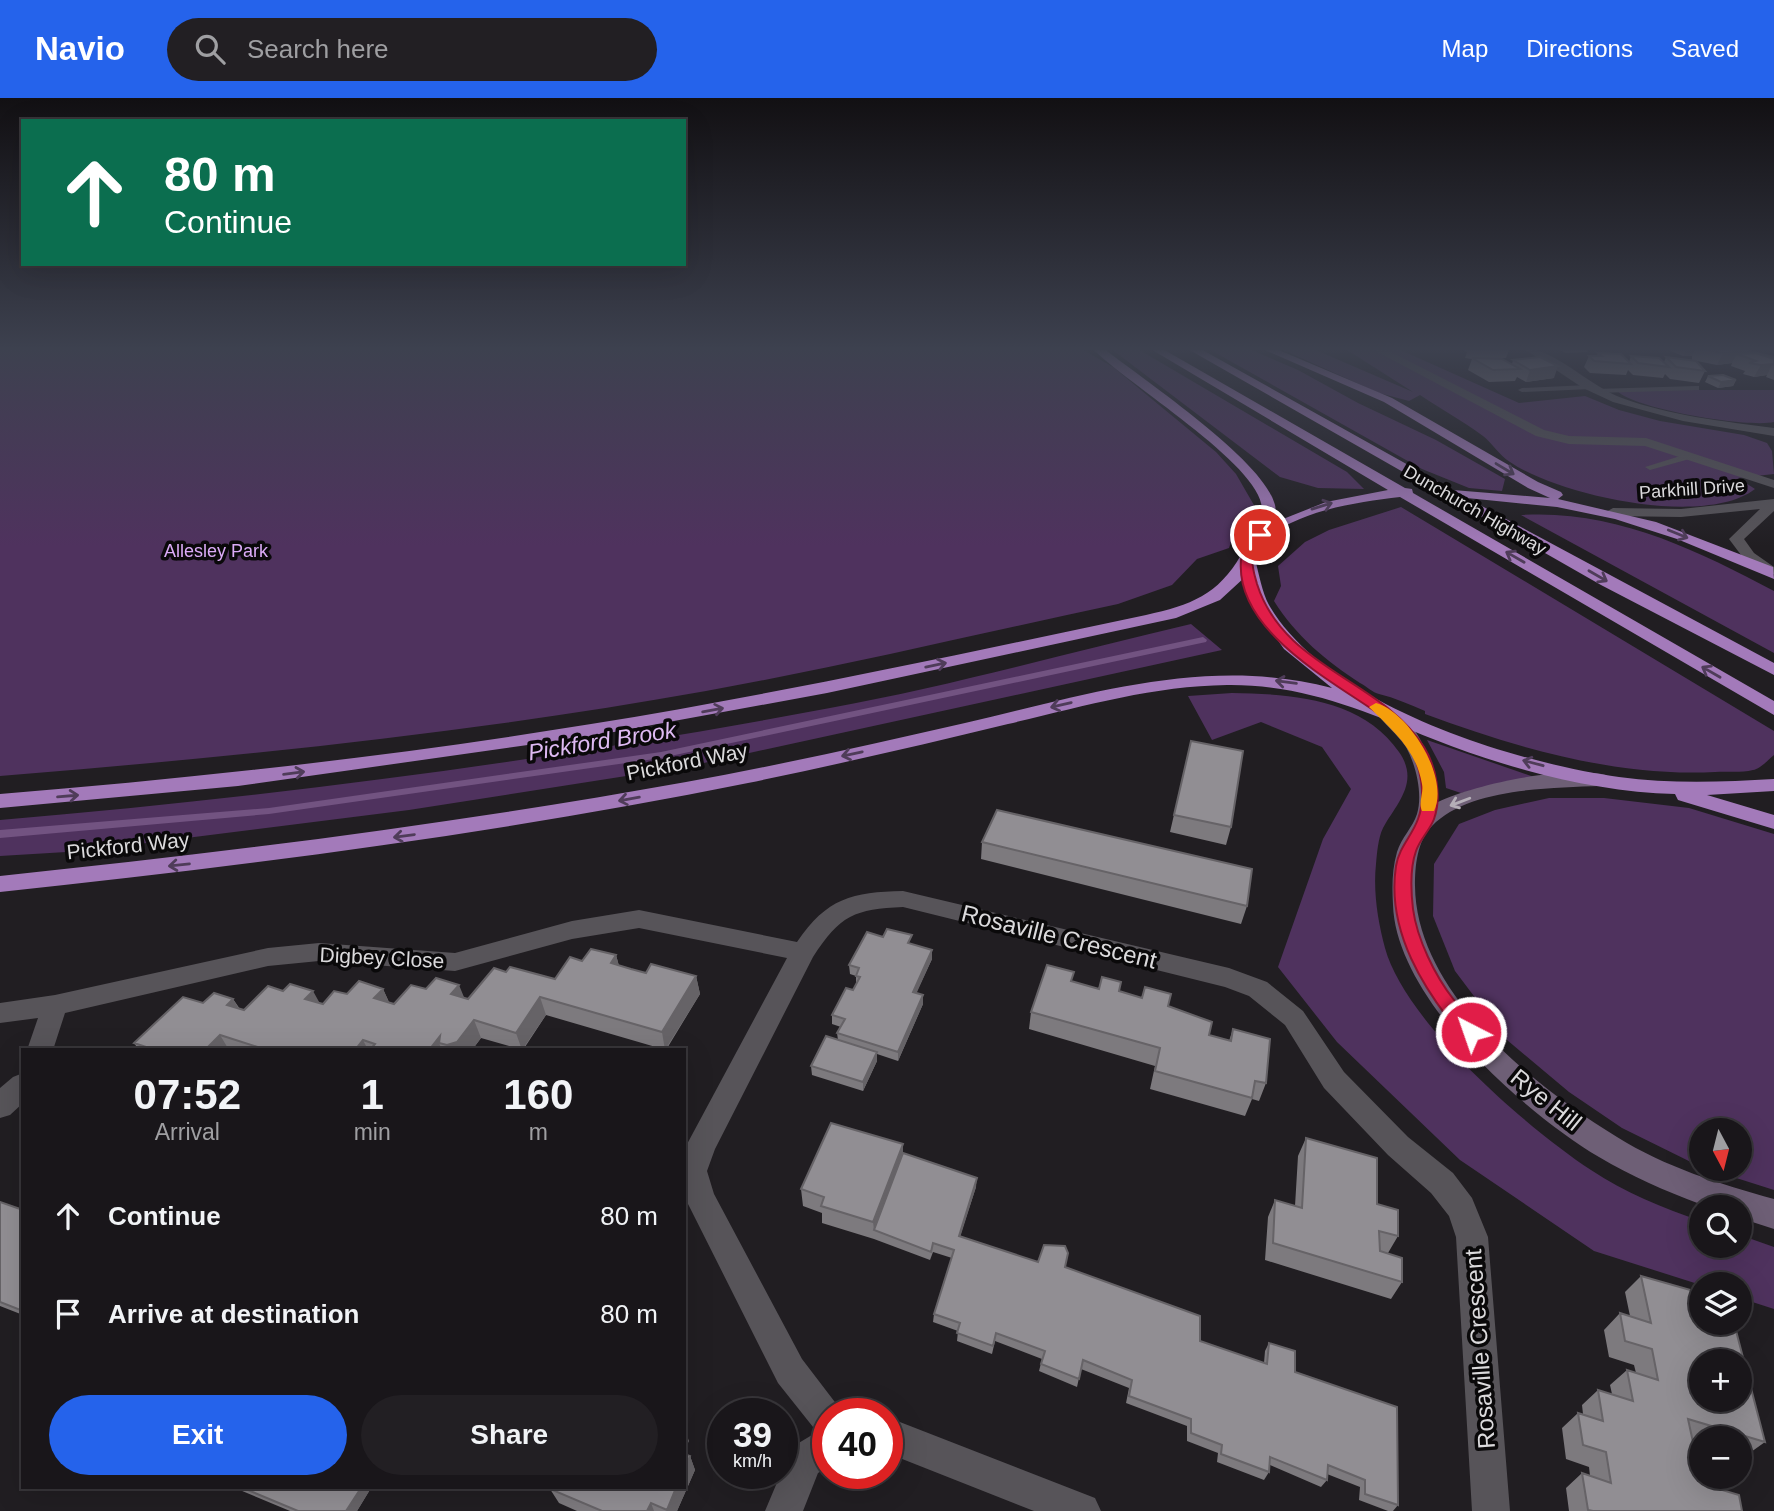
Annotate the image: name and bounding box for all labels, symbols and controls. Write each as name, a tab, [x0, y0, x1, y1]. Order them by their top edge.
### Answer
search box	[167, 18, 657, 81]
text: Navio	[35, 30, 125, 67]
icon: search	[191, 30, 229, 68]
text: Search here	[247, 34, 389, 64]
text: Map	[1442, 35, 1488, 62]
text: Directions	[1526, 35, 1633, 62]
text: Saved	[1671, 35, 1739, 62]
icon: ahead	[49, 147, 140, 238]
text: 80 m	[164, 147, 276, 201]
text: Continue	[164, 204, 292, 240]
street label: Dunchurch Highway	[1400, 461, 1550, 559]
one-way arrow	[1494, 462, 1514, 476]
street label: Parkhill Drive	[1638, 475, 1746, 503]
one-way arrow	[1310, 499, 1332, 511]
pin	[1230, 505, 1290, 565]
icon: arrive	[1241, 516, 1279, 554]
one-way arrow	[1667, 528, 1688, 541]
park label: Allesley Park	[164, 541, 269, 561]
one-way arrow	[1506, 550, 1526, 564]
one-way arrow	[1587, 570, 1608, 583]
one-way arrow	[924, 657, 947, 671]
one-way arrow	[1702, 665, 1722, 679]
one-way arrow	[1275, 676, 1298, 689]
one-way arrow	[1050, 699, 1073, 713]
one-way arrow	[701, 703, 724, 717]
water label: Pickford Brook	[526, 716, 679, 766]
street label: Pickford Way	[624, 738, 750, 785]
one-way arrow	[841, 748, 864, 761]
one-way arrow	[1522, 756, 1545, 769]
one-way arrow	[283, 767, 305, 780]
one-way arrow	[56, 789, 79, 802]
one-way arrow	[618, 792, 641, 806]
one-way arrow	[1450, 796, 1471, 809]
street label: Pickford Way	[66, 828, 191, 863]
one-way arrow	[393, 829, 416, 842]
one-way arrow	[168, 859, 191, 872]
street label: Rosaville Crescent	[959, 899, 1160, 974]
street label: Digbey Close	[319, 943, 445, 972]
position arrow	[1434, 995, 1508, 1069]
street label: Rye Hill	[1506, 1063, 1587, 1136]
text: 07:52	[134, 1071, 241, 1118]
text: 1	[360, 1071, 384, 1118]
text: 160	[503, 1071, 573, 1118]
north arrow	[1689, 1118, 1752, 1181]
map controls	[1689, 1118, 1752, 1489]
text: Arrival	[155, 1119, 220, 1145]
text: min	[354, 1119, 391, 1145]
text: m	[529, 1119, 548, 1145]
button: search	[1689, 1195, 1752, 1258]
icon: ahead	[49, 1197, 87, 1235]
text: Continue	[108, 1201, 221, 1231]
text: 80 m	[600, 1201, 658, 1231]
street label: Rosaville Crescent	[1459, 1248, 1500, 1450]
button: layers	[1689, 1272, 1752, 1335]
icon: arrive	[49, 1295, 87, 1333]
text: Arrive at destination	[108, 1299, 359, 1329]
text: 80 m	[600, 1299, 658, 1329]
button: +	[1689, 1349, 1752, 1412]
button: Exit	[49, 1395, 347, 1475]
button: Share	[361, 1395, 658, 1475]
speed limit sign: 40	[812, 1398, 903, 1489]
text: 39	[733, 1415, 772, 1454]
button: −	[1689, 1426, 1752, 1489]
text: km/h	[733, 1451, 772, 1471]

